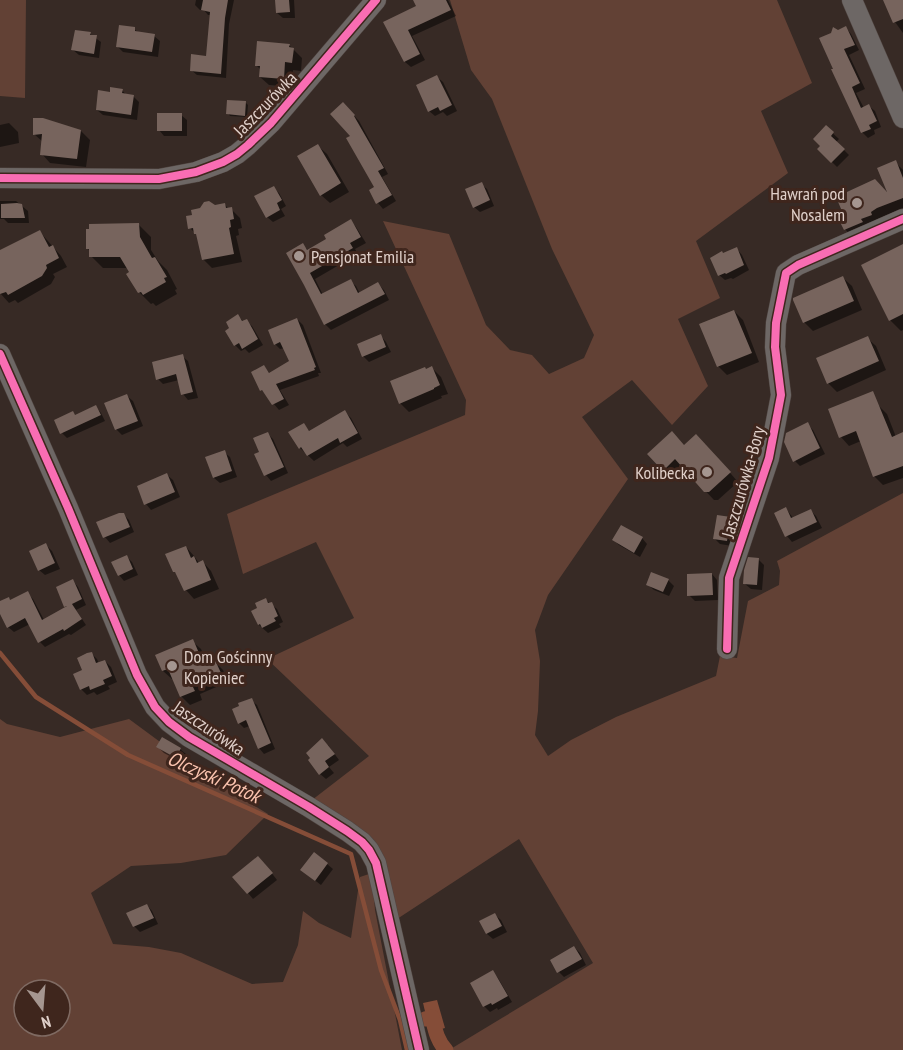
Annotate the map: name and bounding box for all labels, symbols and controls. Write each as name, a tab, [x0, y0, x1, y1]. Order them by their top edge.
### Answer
street label: Jaszczurówka	[228, 67, 302, 142]
place label: Hawrań pod Nosalem	[770, 182, 845, 226]
marker: Hawrań pod Nosalem	[850, 196, 864, 210]
place label: Pensjonat Emilia	[311, 245, 414, 268]
marker: Pensjonat Emilia	[292, 249, 306, 263]
street label: Jaszczurówka-Bory	[716, 423, 770, 541]
place label: Kolibecka	[635, 461, 695, 484]
marker: Kolibecka	[700, 465, 714, 479]
place label: Dom Gościnny Kopieniec	[184, 645, 273, 689]
marker: Dom Gościnny Kopieniec	[165, 659, 179, 673]
street label: Jaszczurówka	[168, 695, 249, 760]
water label: Olczyski Potok	[163, 745, 267, 810]
north arrow	[12, 978, 72, 1038]
text: N	[39, 1012, 53, 1033]

